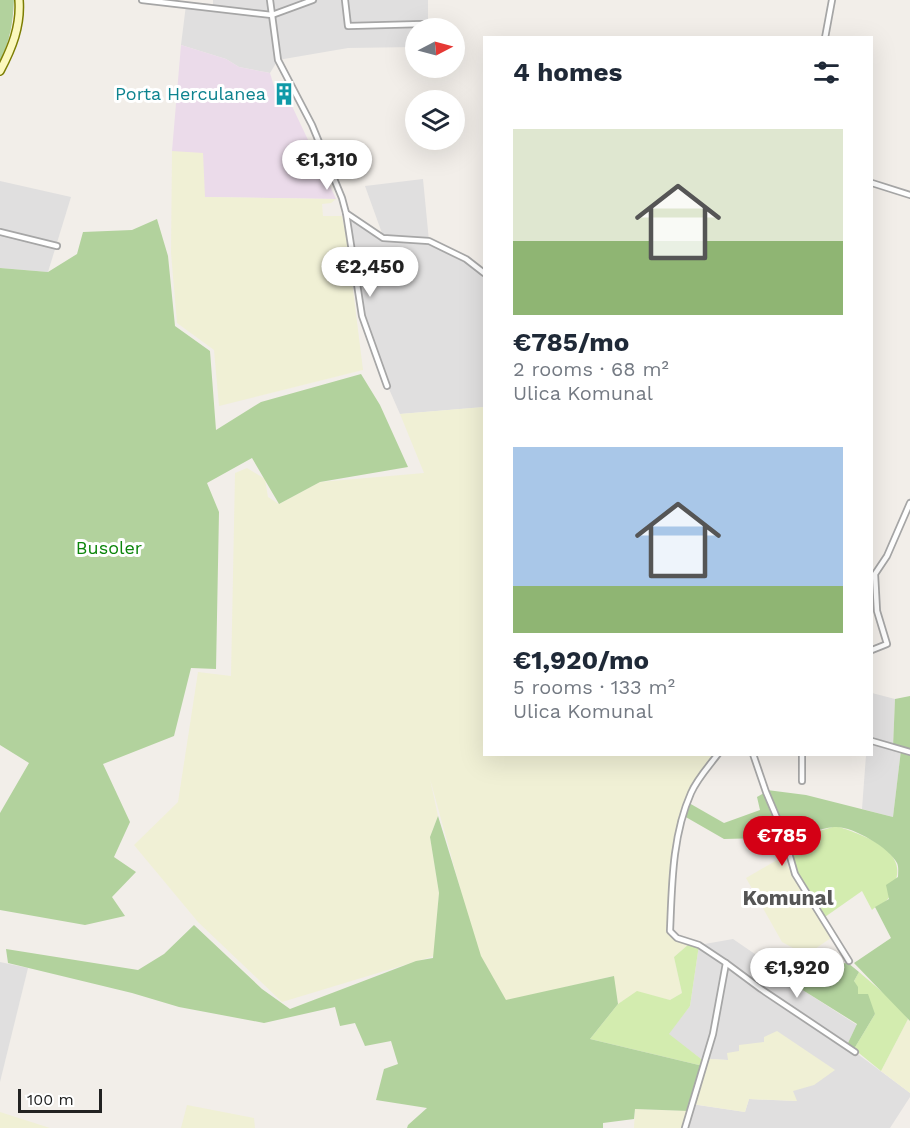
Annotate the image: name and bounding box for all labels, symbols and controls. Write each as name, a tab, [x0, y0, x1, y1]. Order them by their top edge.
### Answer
north arrow	[405, 18, 465, 78]
map controls	[405, 18, 465, 150]
icon: filters	[810, 56, 843, 89]
text: 4 homes	[513, 57, 622, 87]
building icon: Porta Herculanea	[271, 81, 297, 107]
place label: Porta Herculanea	[115, 83, 266, 104]
button: layers	[405, 90, 465, 150]
pin: €1,310	[278, 140, 376, 191]
text: €1,310	[296, 147, 358, 171]
icon: home	[624, 168, 732, 276]
pin: €2,450	[321, 247, 419, 298]
text: €2,450	[335, 254, 405, 278]
text: €785/mo	[513, 327, 629, 357]
text: 2 rooms · 68 m²	[513, 357, 669, 381]
text: Ulica Komunal	[513, 381, 653, 405]
icon: home	[624, 486, 732, 594]
park label: Busoler	[76, 537, 142, 558]
text: €1,920/mo	[513, 645, 649, 675]
text: 5 rooms · 133 m²	[513, 675, 675, 699]
text: Ulica Komunal	[513, 699, 653, 723]
pin: €785	[746, 816, 818, 867]
text: €785	[757, 823, 807, 847]
district label: Komunal	[742, 885, 834, 910]
pin: €1,920	[748, 948, 846, 999]
text: €1,920	[764, 955, 830, 979]
scale bar	[18, 1086, 102, 1114]
text: 100 m	[27, 1090, 74, 1109]

